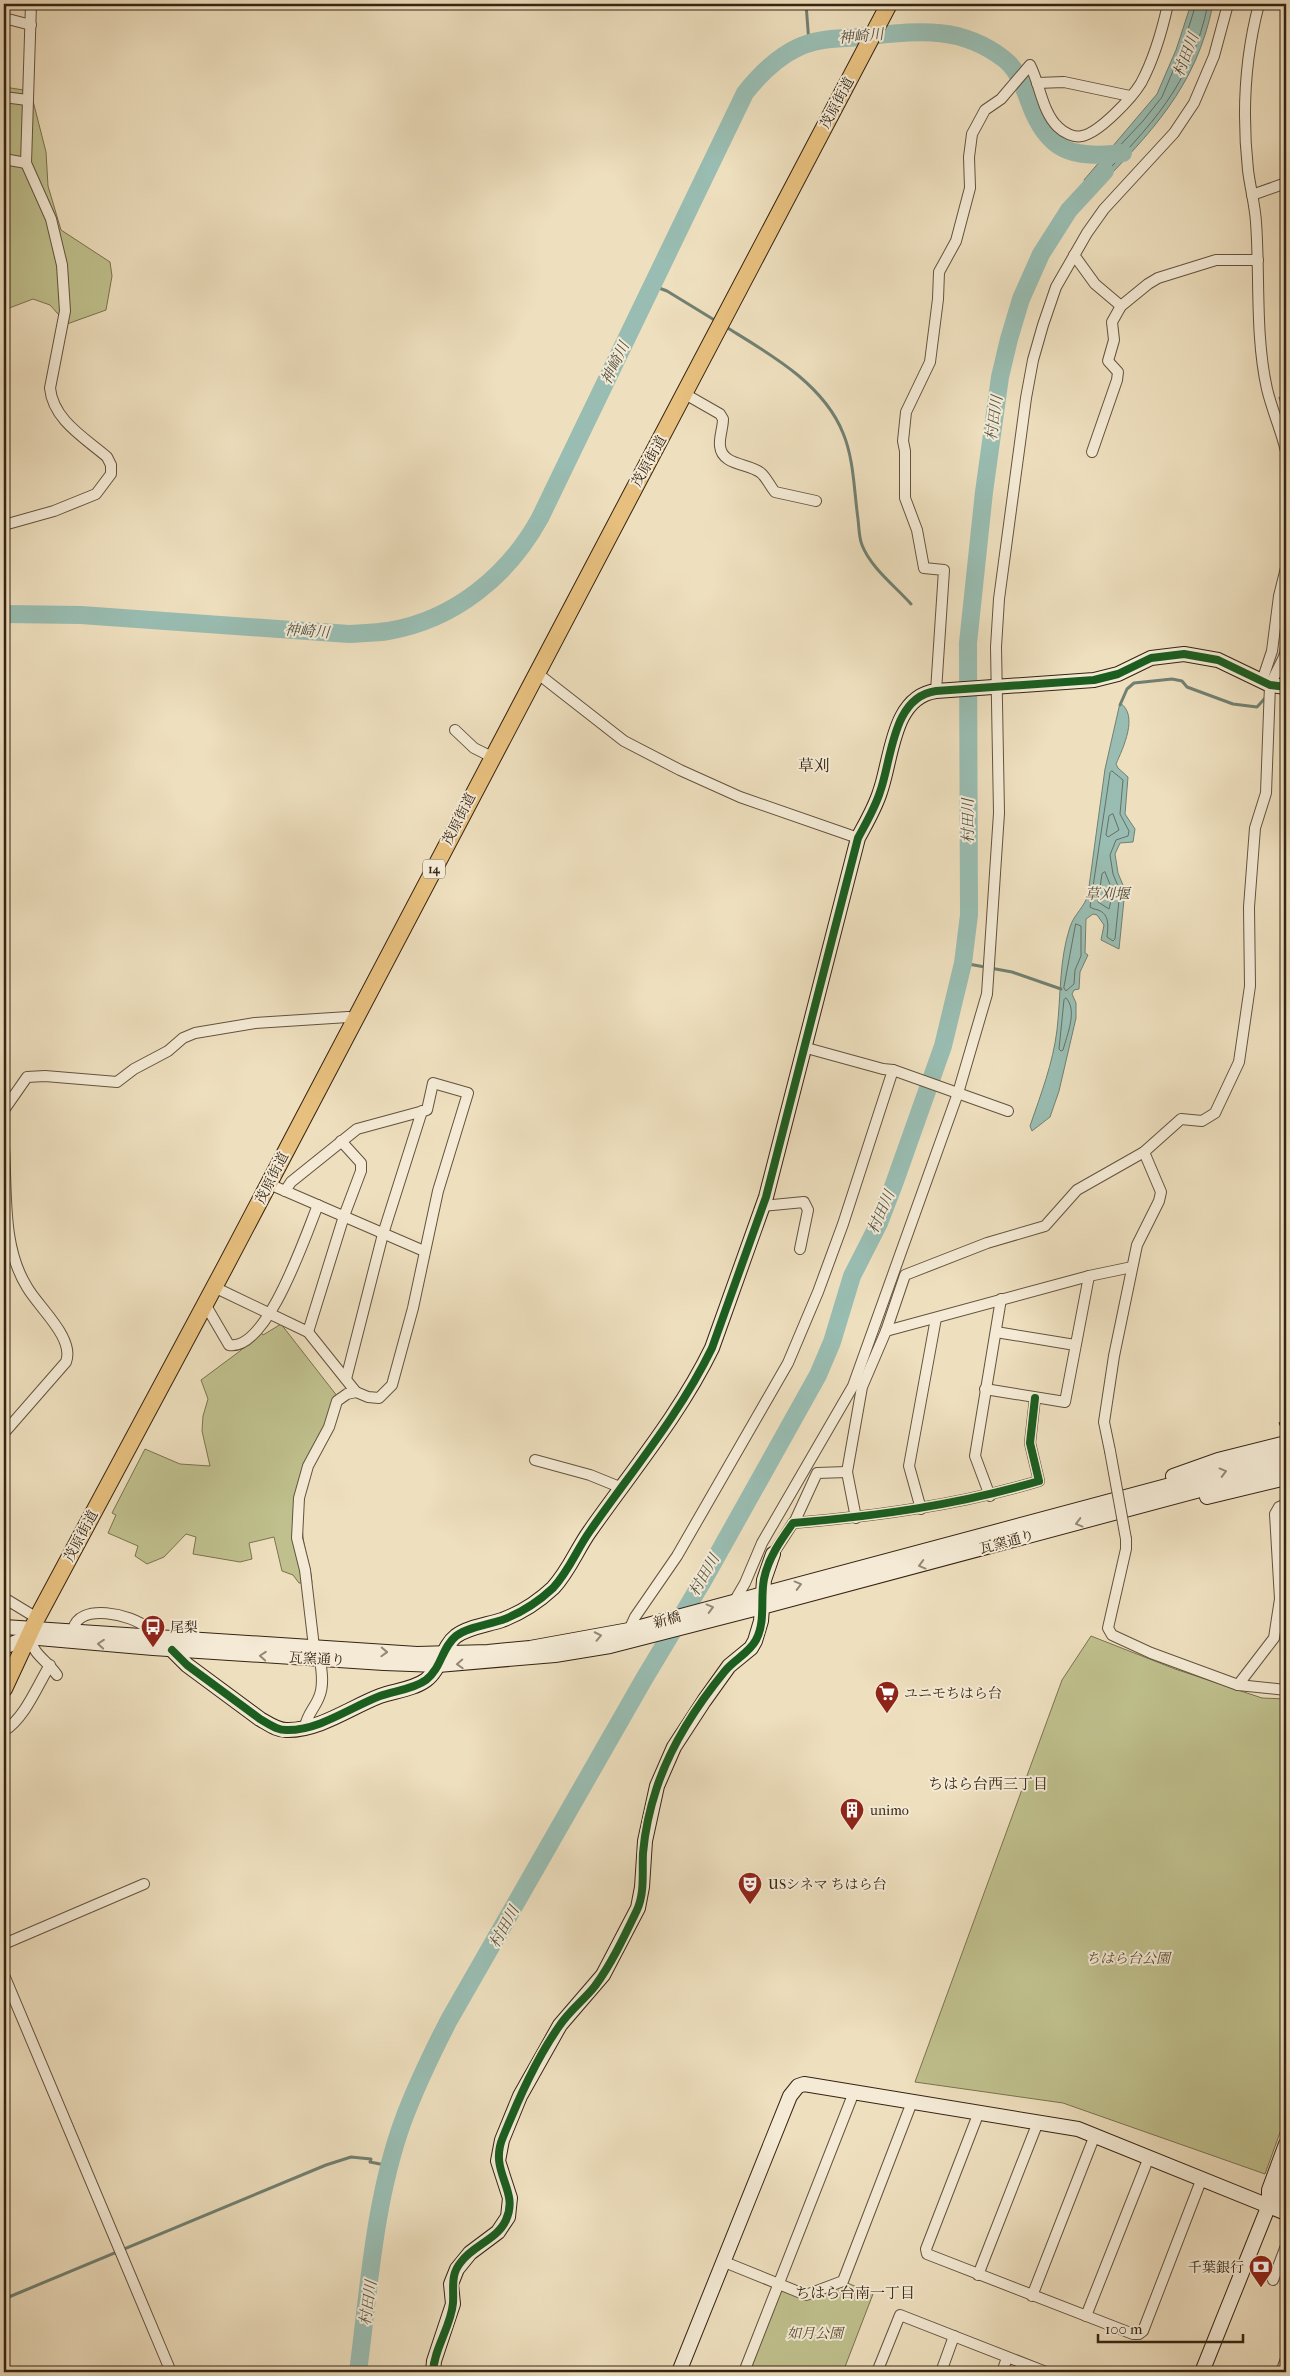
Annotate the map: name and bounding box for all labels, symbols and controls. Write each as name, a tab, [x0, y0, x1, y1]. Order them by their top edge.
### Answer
water label: 神崎川	[838, 25, 886, 47]
water label: 村田川	[1170, 29, 1203, 79]
street label: 茂原街道	[816, 74, 858, 132]
water label: 神崎川	[597, 337, 634, 387]
water label: 村田川	[982, 392, 1006, 442]
street label: 茂原街道	[628, 432, 670, 490]
water label: 神崎川	[284, 620, 332, 642]
district label: 草刈	[798, 756, 830, 775]
street label: 茂原街道	[439, 790, 479, 848]
water label: 村田川	[959, 797, 977, 844]
road number: 14	[423, 860, 445, 879]
water label: 草刈堰	[1084, 885, 1132, 903]
street label: 茂原街道	[252, 1149, 292, 1207]
water label: 村田川	[864, 1186, 899, 1236]
one-way arrow	[1218, 1467, 1226, 1477]
street label: 茂原街道	[60, 1507, 102, 1565]
one-way arrow	[1075, 1517, 1083, 1527]
street label: 瓦窯通り	[978, 1527, 1036, 1557]
water label: 村田川	[685, 1549, 724, 1599]
one-way arrow	[917, 1559, 926, 1570]
one-way arrow	[793, 1581, 801, 1591]
one-way arrow	[705, 1604, 713, 1614]
street label: 新橋	[651, 1608, 683, 1632]
bus stop icon: 尾梨	[140, 1614, 166, 1648]
place label: 尾梨	[170, 1619, 198, 1636]
one-way arrow	[593, 1632, 602, 1642]
one-way arrow	[97, 1639, 105, 1650]
one-way arrow	[380, 1647, 388, 1658]
street label: 瓦窯通り	[289, 1649, 345, 1669]
one-way arrow	[259, 1651, 267, 1662]
one-way arrow	[456, 1658, 464, 1669]
supermarket icon: ユニモちはら台	[874, 1680, 900, 1714]
place label: ユニモちはら台	[904, 1685, 1002, 1702]
district label: ちはら台西三丁目	[928, 1775, 1048, 1793]
building icon: unimo	[839, 1797, 865, 1831]
place label: unimo	[869, 1802, 909, 1819]
theatre icon: USシネマ ちはら台	[737, 1871, 763, 1905]
place label: USシネマ ちはら台	[768, 1876, 887, 1893]
water label: 村田川	[485, 1901, 524, 1951]
park label: ちはら台公園	[1086, 1950, 1172, 1967]
bank icon: 千葉銀行	[1248, 2254, 1274, 2288]
place label: 千葉銀行	[1188, 2259, 1244, 2276]
water label: 村田川	[356, 2277, 380, 2327]
district label: ちはら台南一丁目	[795, 2284, 915, 2302]
scale bar	[1098, 2311, 1242, 2343]
text: 100 m	[1105, 2320, 1143, 2338]
park label: 如月公園	[787, 2325, 845, 2342]

